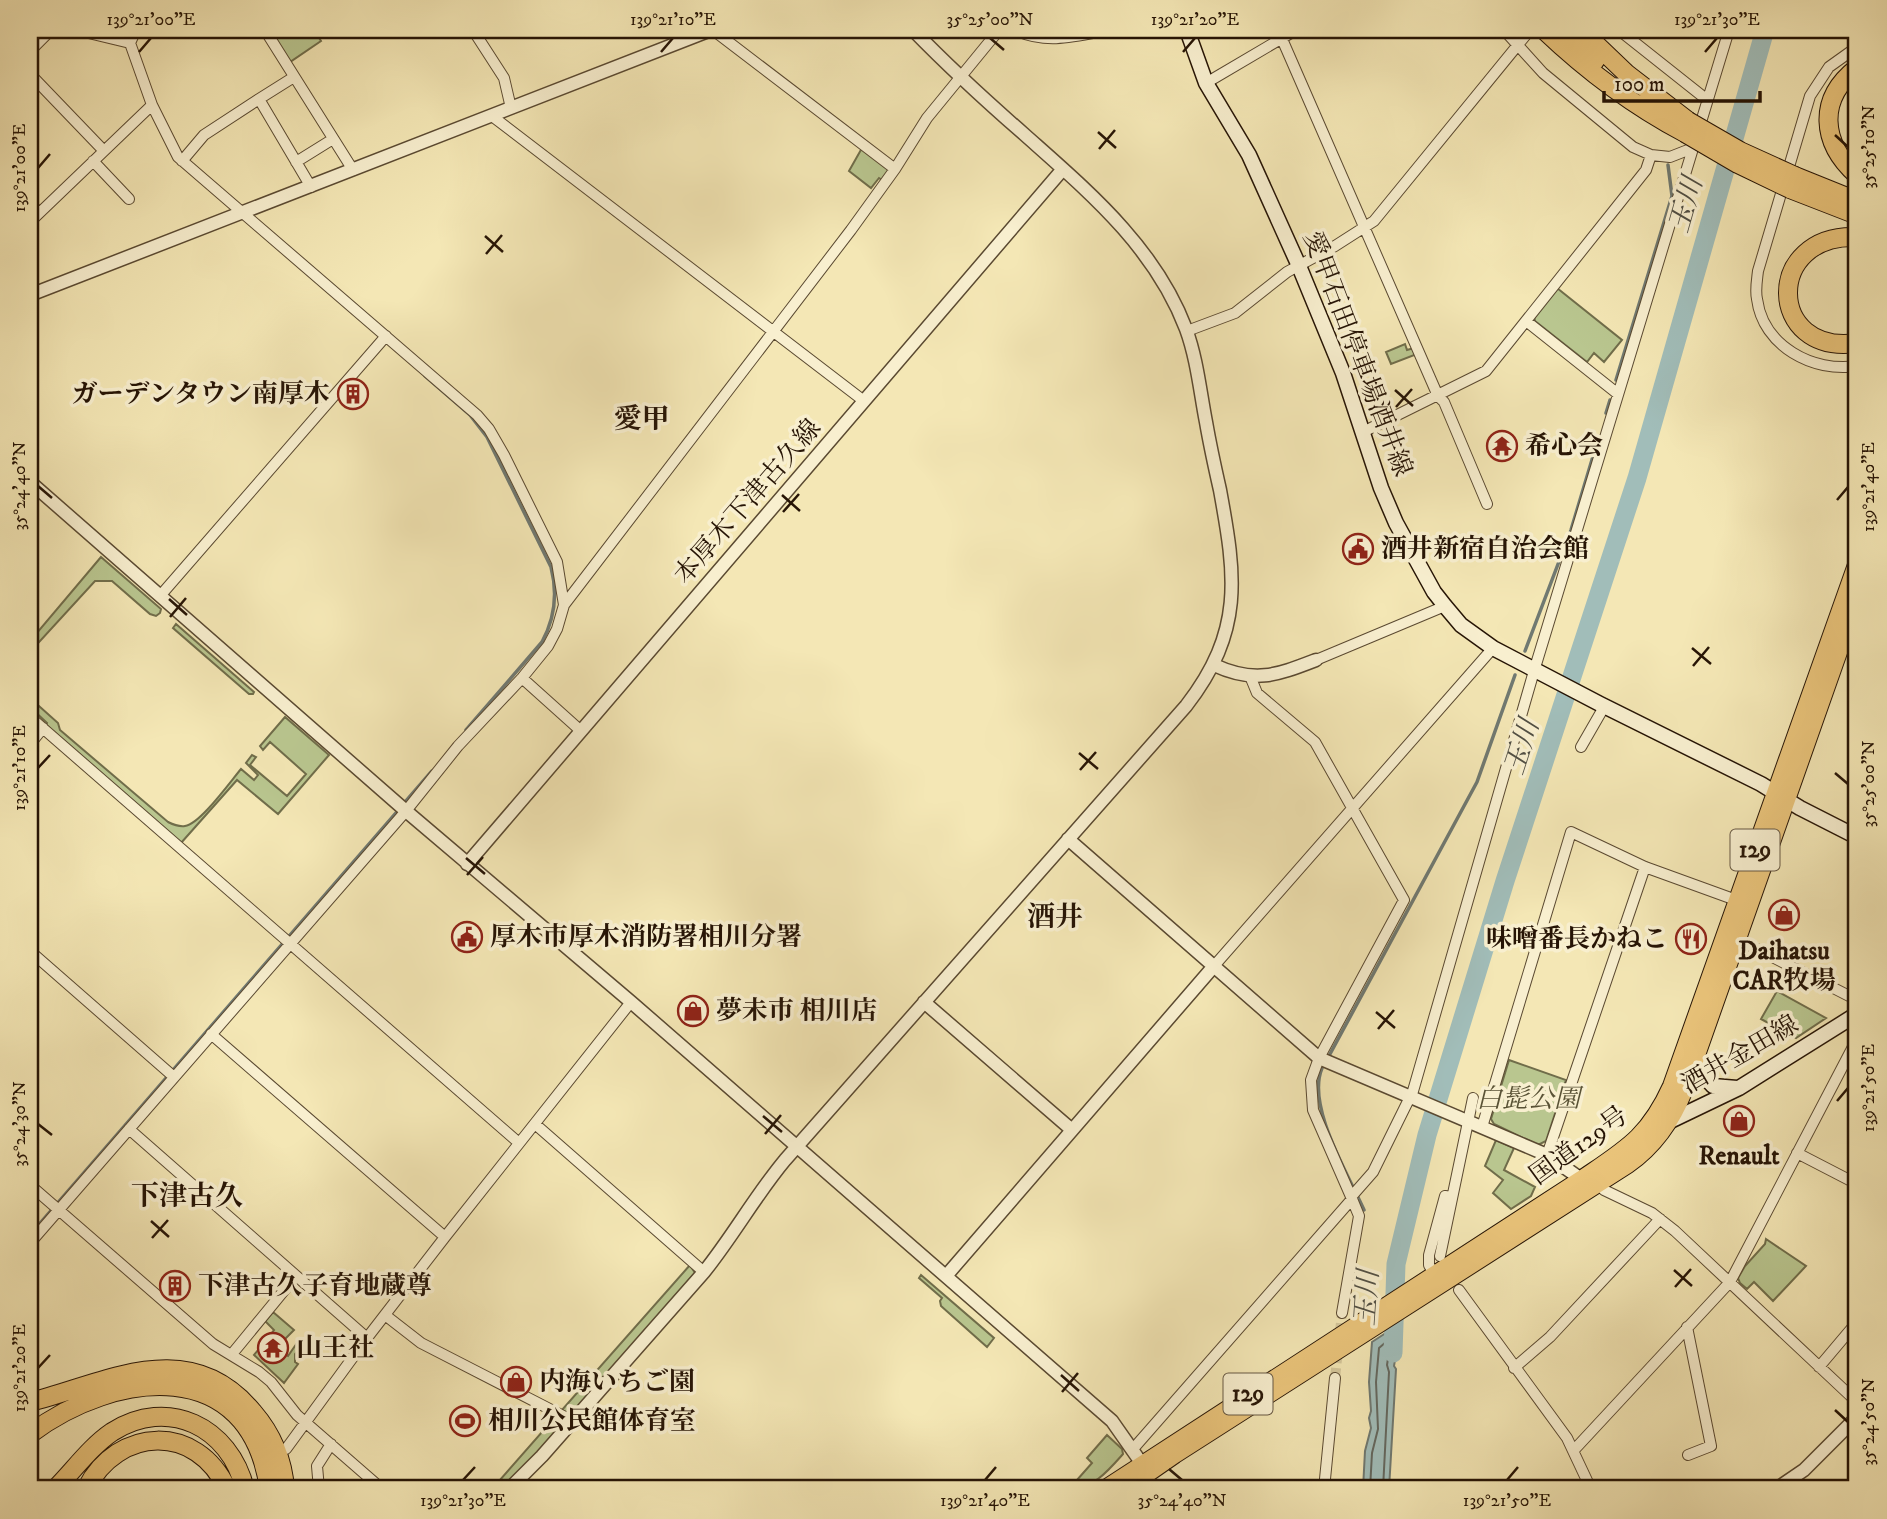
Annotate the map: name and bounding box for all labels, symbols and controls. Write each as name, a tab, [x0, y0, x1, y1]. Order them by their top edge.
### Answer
text: 139°21'00"E	[106, 9, 196, 31]
text: 139°21'10"E	[630, 9, 716, 31]
text: 35°25'00"N	[947, 9, 1034, 31]
text: 139°21'20"E	[1151, 9, 1239, 31]
text: 139°21'30"E	[1674, 9, 1760, 31]
scale bar	[1604, 60, 1759, 104]
text: 100 m	[1614, 72, 1665, 98]
text: 35°25'10"N	[1858, 105, 1880, 189]
text: 139°21'00"E	[9, 123, 31, 213]
water label: 玉川	[1661, 170, 1711, 237]
street label: 愛甲石田停車場酒井線	[1295, 227, 1419, 481]
building icon: ガーデンタウン南厚木	[336, 377, 370, 411]
place label: ガーデンタウン南厚木	[72, 378, 330, 411]
district label: 愛甲	[614, 402, 670, 437]
street label: 本厚木下津古久線	[667, 413, 829, 591]
temple icon: 希心会	[1485, 429, 1519, 463]
place label: 希心会	[1525, 430, 1603, 463]
text: 35°24'40"N	[9, 441, 31, 531]
text: 139°21'40"E	[1858, 442, 1880, 532]
public building icon: 酒井新宿自治会館	[1341, 532, 1375, 566]
place label: 酒井新宿自治会館	[1381, 533, 1589, 566]
water label: 玉川	[1497, 712, 1548, 779]
text: 139°21'10"E	[9, 725, 31, 811]
text: 35°25'00"N	[1858, 740, 1880, 827]
road number: 129	[1730, 830, 1780, 870]
shop icon: Daihatsu CAR牧場	[1767, 898, 1801, 932]
district label: 酒井	[1027, 900, 1083, 935]
public building icon: 厚木市厚木消防署相川分署	[450, 920, 484, 954]
place label: 厚木市厚木消防署相川分署	[490, 921, 802, 954]
restaurant icon: 味噌番長かねこ	[1674, 922, 1708, 956]
place label: 味噌番長かねこ	[1486, 923, 1668, 956]
place label: Daihatsu CAR牧場	[1732, 935, 1836, 998]
shop icon: 夢未市 相川店	[676, 994, 710, 1028]
place label: 夢未市 相川店	[716, 995, 878, 1028]
street label: 酒井金田線	[1675, 1008, 1805, 1102]
text: 139°21'50"E	[1858, 1044, 1880, 1132]
text: 35°24'30"N	[9, 1081, 31, 1167]
park label: 白髭公園	[1476, 1083, 1584, 1116]
street label: 国道129号	[1523, 1099, 1635, 1193]
shop icon: Renault	[1722, 1104, 1756, 1138]
place label: Renault	[1698, 1140, 1780, 1173]
district label: 下津古久	[131, 1179, 243, 1214]
water label: 玉川	[1348, 1266, 1387, 1327]
building icon: 下津古久子育地蔵尊	[158, 1269, 192, 1303]
place label: 下津古久子育地蔵尊	[198, 1270, 432, 1303]
text: 139°21'20"E	[9, 1324, 31, 1412]
temple icon: 山王社	[256, 1331, 290, 1365]
place label: 山王社	[296, 1332, 374, 1365]
shop icon: 内海いちご園	[499, 1365, 533, 1399]
place label: 内海いちご園	[539, 1366, 695, 1399]
road number: 129	[1224, 1374, 1272, 1414]
text: 35°24'50"N	[1858, 1378, 1880, 1466]
sports icon: 相川公民館体育室	[448, 1404, 482, 1438]
place label: 相川公民館体育室	[488, 1405, 696, 1438]
text: 139°21'30"E	[420, 1490, 506, 1512]
text: 139°21'40"E	[940, 1490, 1030, 1512]
text: 35°24'40"N	[1138, 1490, 1227, 1512]
text: 139°21'50"E	[1463, 1490, 1551, 1512]

